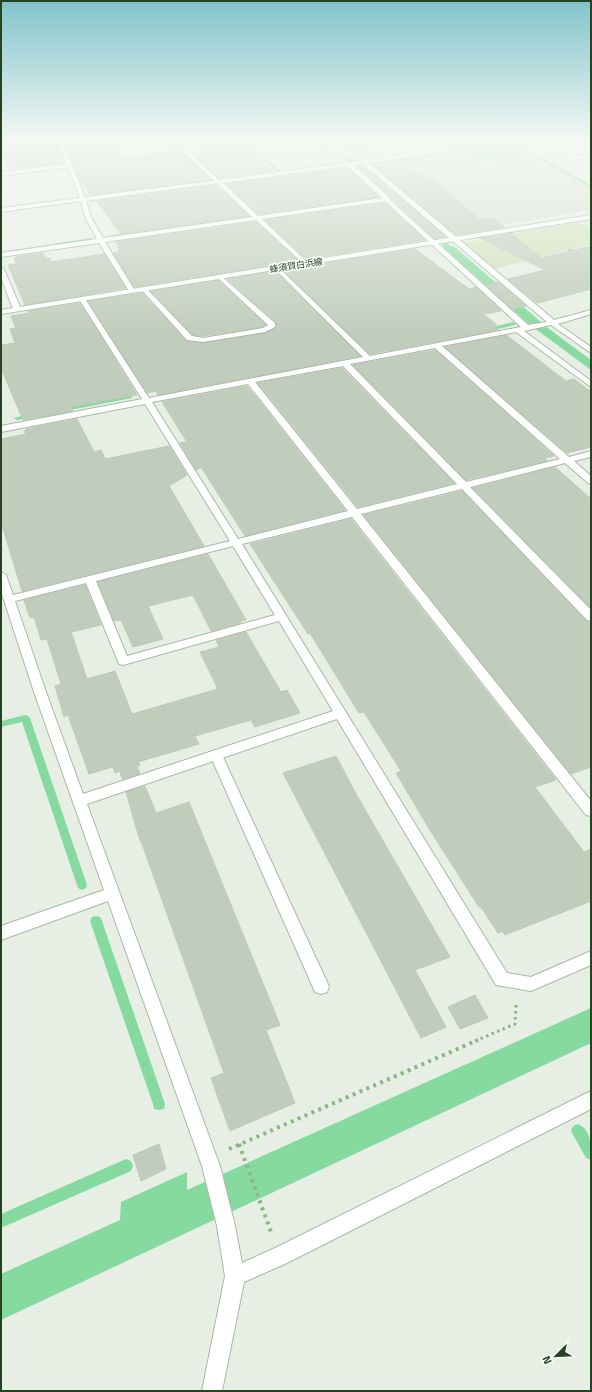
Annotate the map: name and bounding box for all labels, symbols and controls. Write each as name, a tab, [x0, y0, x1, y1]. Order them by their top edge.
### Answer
street label: 蜂須賀白浜線	[268, 254, 325, 276]
north arrow	[536, 1336, 576, 1376]
text: N	[538, 1353, 556, 1367]

